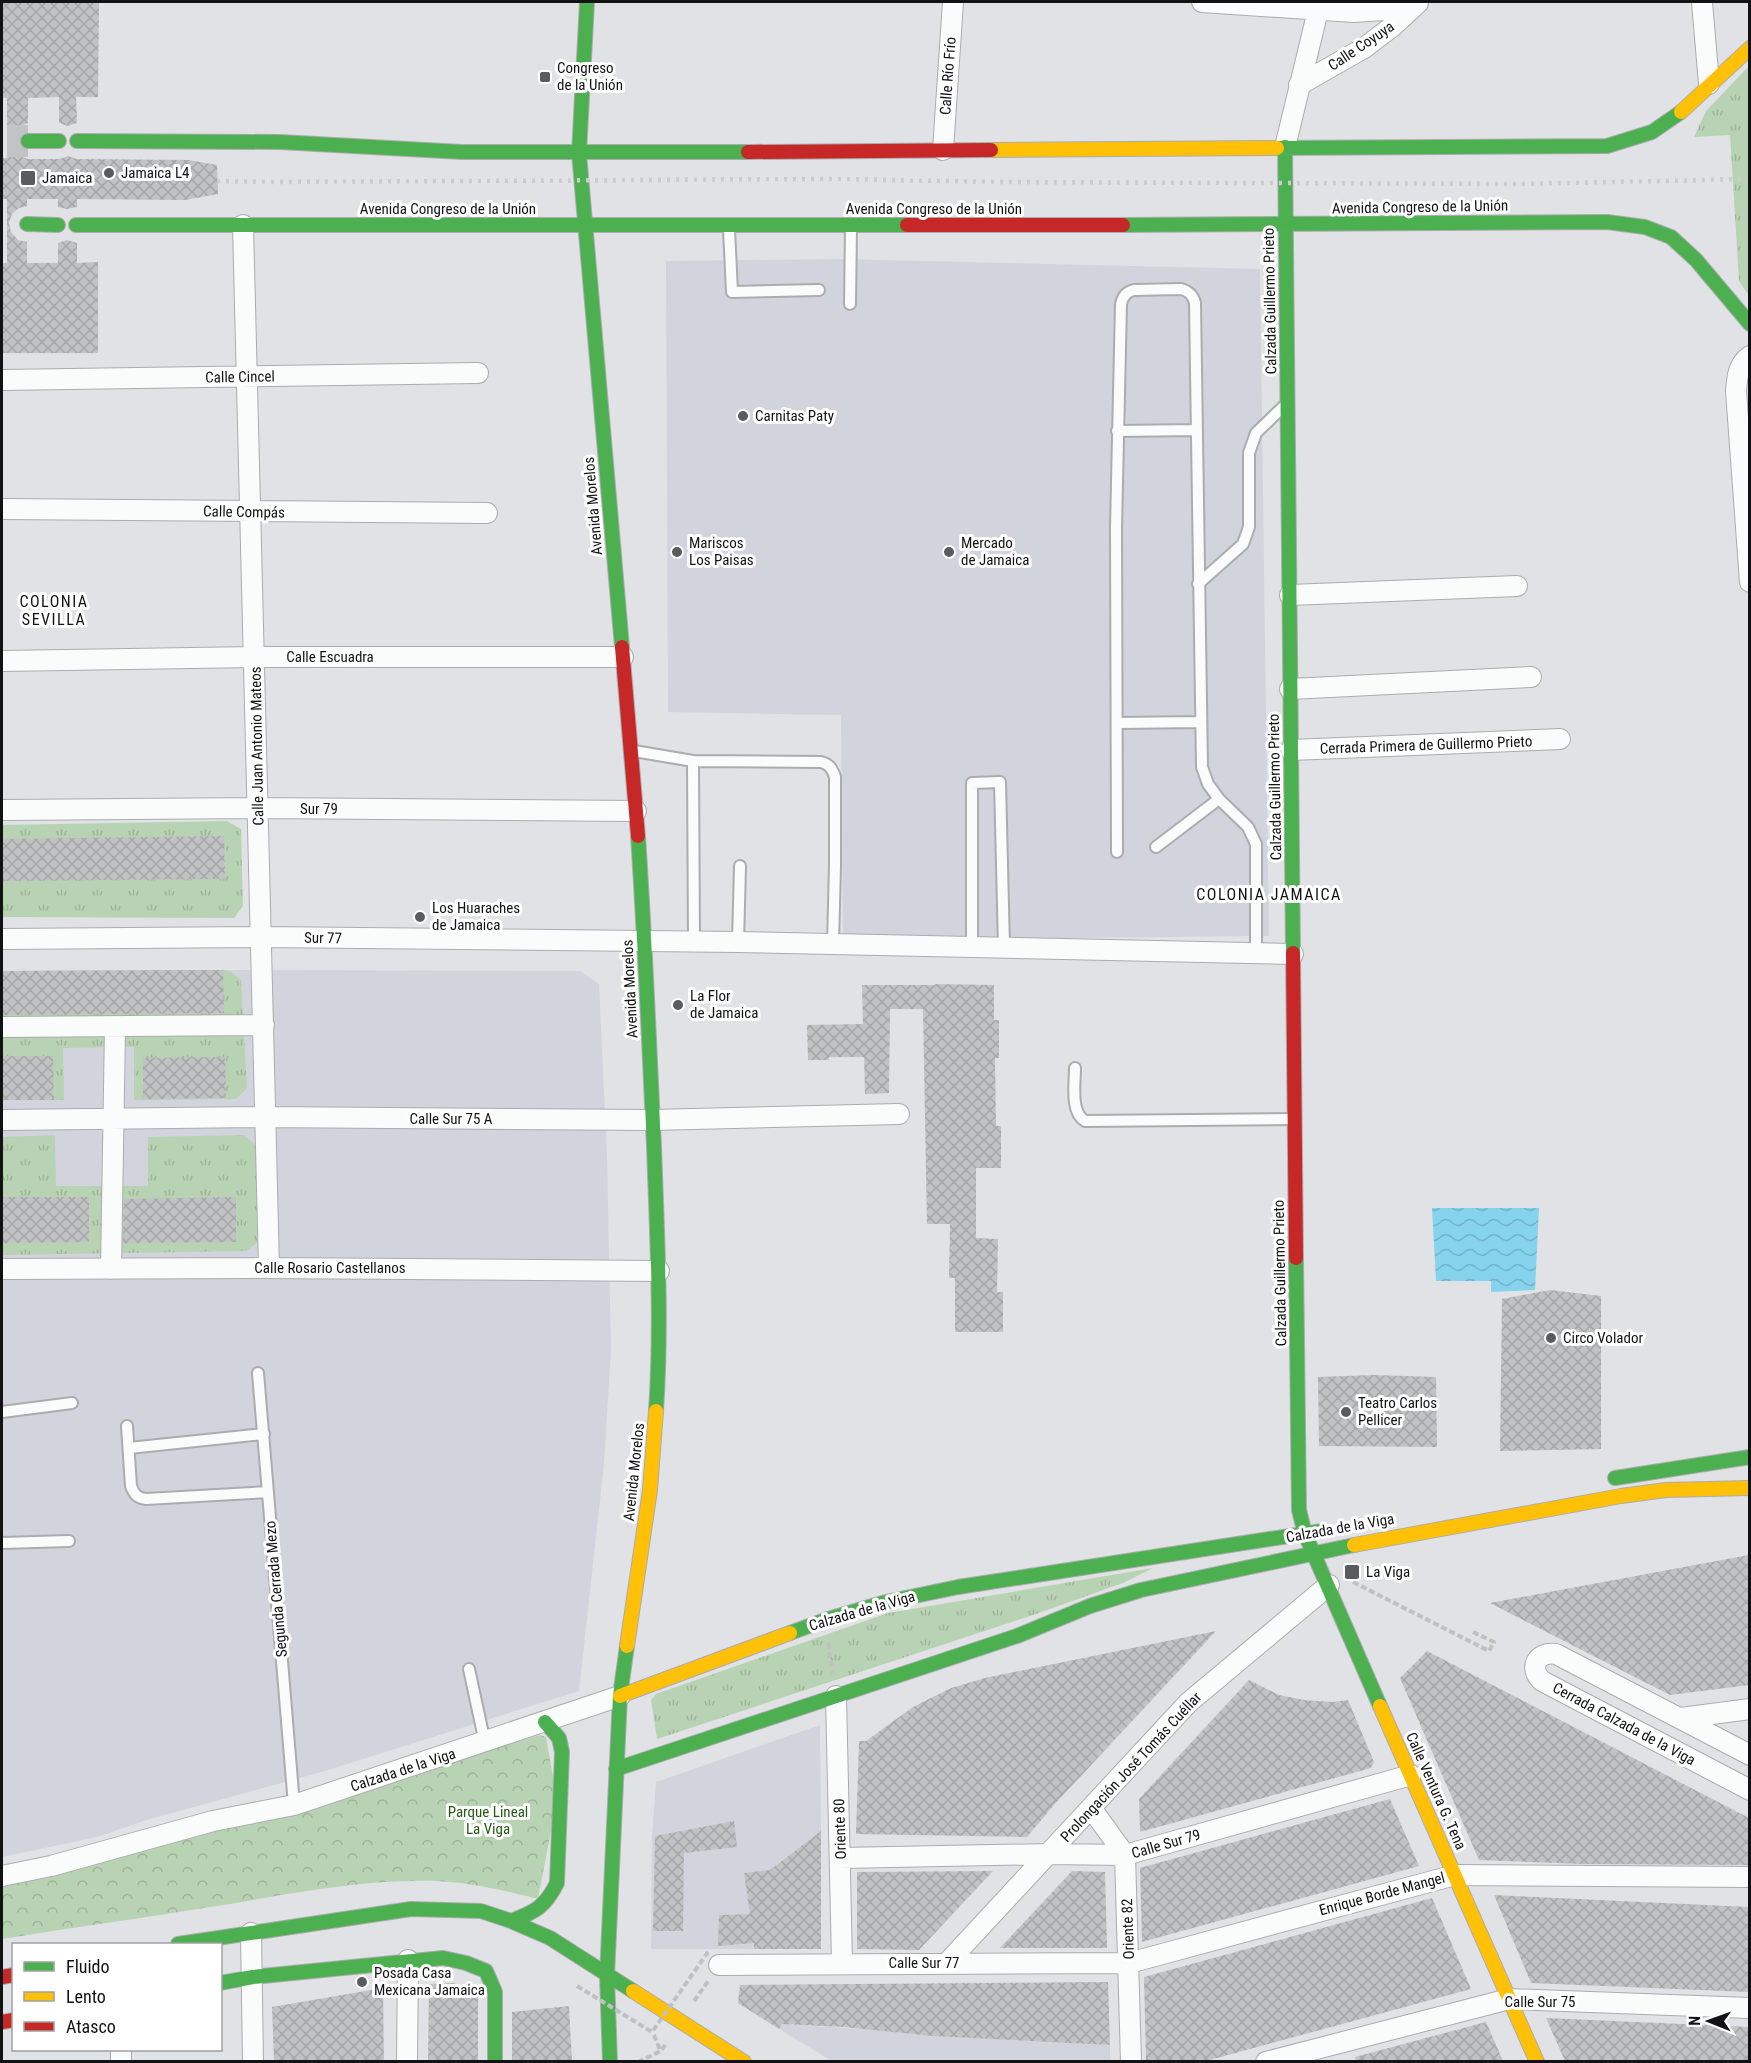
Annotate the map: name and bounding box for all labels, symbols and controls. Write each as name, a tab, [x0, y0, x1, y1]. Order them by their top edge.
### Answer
street label: Calle Coyuya	[1325, 17, 1397, 75]
street label: Calle Río Frío	[936, 36, 960, 116]
place label: Congreso de la Unión	[557, 59, 623, 94]
marker: Congreso de la Unión	[538, 70, 552, 84]
place label: Jamaica L4	[121, 164, 189, 182]
marker: Jamaica L4	[102, 166, 116, 180]
marker: Jamaica	[19, 169, 37, 187]
place label: Jamaica	[42, 169, 92, 187]
street label: Avenida Congreso de la Unión	[1332, 196, 1508, 218]
street label: Avenida Congreso de la Unión	[360, 200, 536, 218]
street label: Avenida Congreso de la Unión	[846, 200, 1022, 218]
street label: Calzada Guillermo Prieto	[1260, 228, 1280, 374]
street label: Calle Cincel	[205, 367, 275, 387]
place label: Carnitas Paty	[755, 407, 834, 425]
marker: Carnitas Paty	[736, 409, 750, 423]
street label: Avenida Morelos	[580, 456, 606, 556]
street label: Calle Compás	[203, 502, 285, 522]
place label: Mariscos Los Paisas	[689, 534, 754, 569]
place label: Mercado de Jamaica	[961, 534, 1029, 569]
marker: Mariscos Los Paisas	[670, 545, 684, 559]
marker: Mercado de Jamaica	[942, 545, 956, 559]
district label: COLONIA SEVILLA	[19, 592, 89, 629]
street label: Calle Escuadra	[286, 648, 374, 666]
street label: Calle Juan Antonio Mateos	[247, 666, 267, 826]
street label: Calzada Guillermo Prieto	[1265, 714, 1285, 860]
street label: Cerrada Primera de Guillermo Prieto	[1319, 732, 1533, 758]
street label: Sur 79	[300, 800, 338, 818]
district label: COLONIA JAMAICA	[1196, 885, 1342, 904]
place label: Los Huaraches de Jamaica	[432, 899, 520, 934]
marker: Los Huaraches de Jamaica	[413, 910, 427, 924]
street label: Sur 77	[304, 929, 342, 947]
street label: Avenida Morelos	[618, 939, 642, 1039]
place label: La Flor de Jamaica	[690, 987, 758, 1022]
marker: La Flor de Jamaica	[671, 998, 685, 1012]
street label: Calle Sur 75 A	[410, 1110, 493, 1128]
street label: Calzada Guillermo Prieto	[1270, 1200, 1290, 1346]
street label: Calle Rosario Castellanos	[254, 1259, 406, 1277]
place label: Circo Volador	[1563, 1329, 1643, 1347]
marker: Circo Volador	[1544, 1331, 1558, 1345]
place label: Teatro Carlos Pellicer	[1358, 1394, 1437, 1429]
marker: Teatro Carlos Pellicer	[1339, 1405, 1353, 1419]
street label: Avenida Morelos	[620, 1422, 648, 1522]
street label: Calzada de la Viga	[1285, 1510, 1395, 1546]
street label: Segunda Cerrada Mezo	[261, 1520, 291, 1658]
marker: La Viga	[1343, 1563, 1361, 1581]
place label: La Viga	[1366, 1563, 1410, 1581]
street label: Calzada de la Viga	[807, 1587, 917, 1635]
street label: Cerrada Calzada de la Viga	[1550, 1679, 1698, 1769]
street label: Prolongación José Tomás Cuéllar	[1057, 1688, 1205, 1846]
street label: Calle Ventura G. Tena	[1402, 1730, 1470, 1852]
street label: Calzada de la Viga	[348, 1745, 458, 1795]
street label: Oriente 80	[830, 1798, 850, 1860]
park label: Parque Lineal La Viga	[448, 1803, 528, 1838]
street label: Calle Sur 79	[1129, 1826, 1203, 1862]
street label: Enrique Borde Mangel	[1317, 1869, 1447, 1919]
street label: Oriente 82	[1118, 1898, 1138, 1960]
legend	[12, 1943, 222, 2051]
street label: Calle Sur 77	[889, 1954, 959, 1972]
text: Fluido	[66, 1956, 110, 1977]
place label: Posada Casa Mexicana Jamaica	[374, 1964, 485, 1999]
marker: Posada Casa Mexicana Jamaica	[355, 1975, 369, 1989]
text: Lento	[66, 1986, 106, 2007]
north arrow	[1679, 1991, 1739, 2051]
street label: Calle Sur 75	[1505, 1993, 1575, 2011]
text: Atasco	[66, 2016, 116, 2037]
text: N	[1685, 2016, 1704, 2026]

